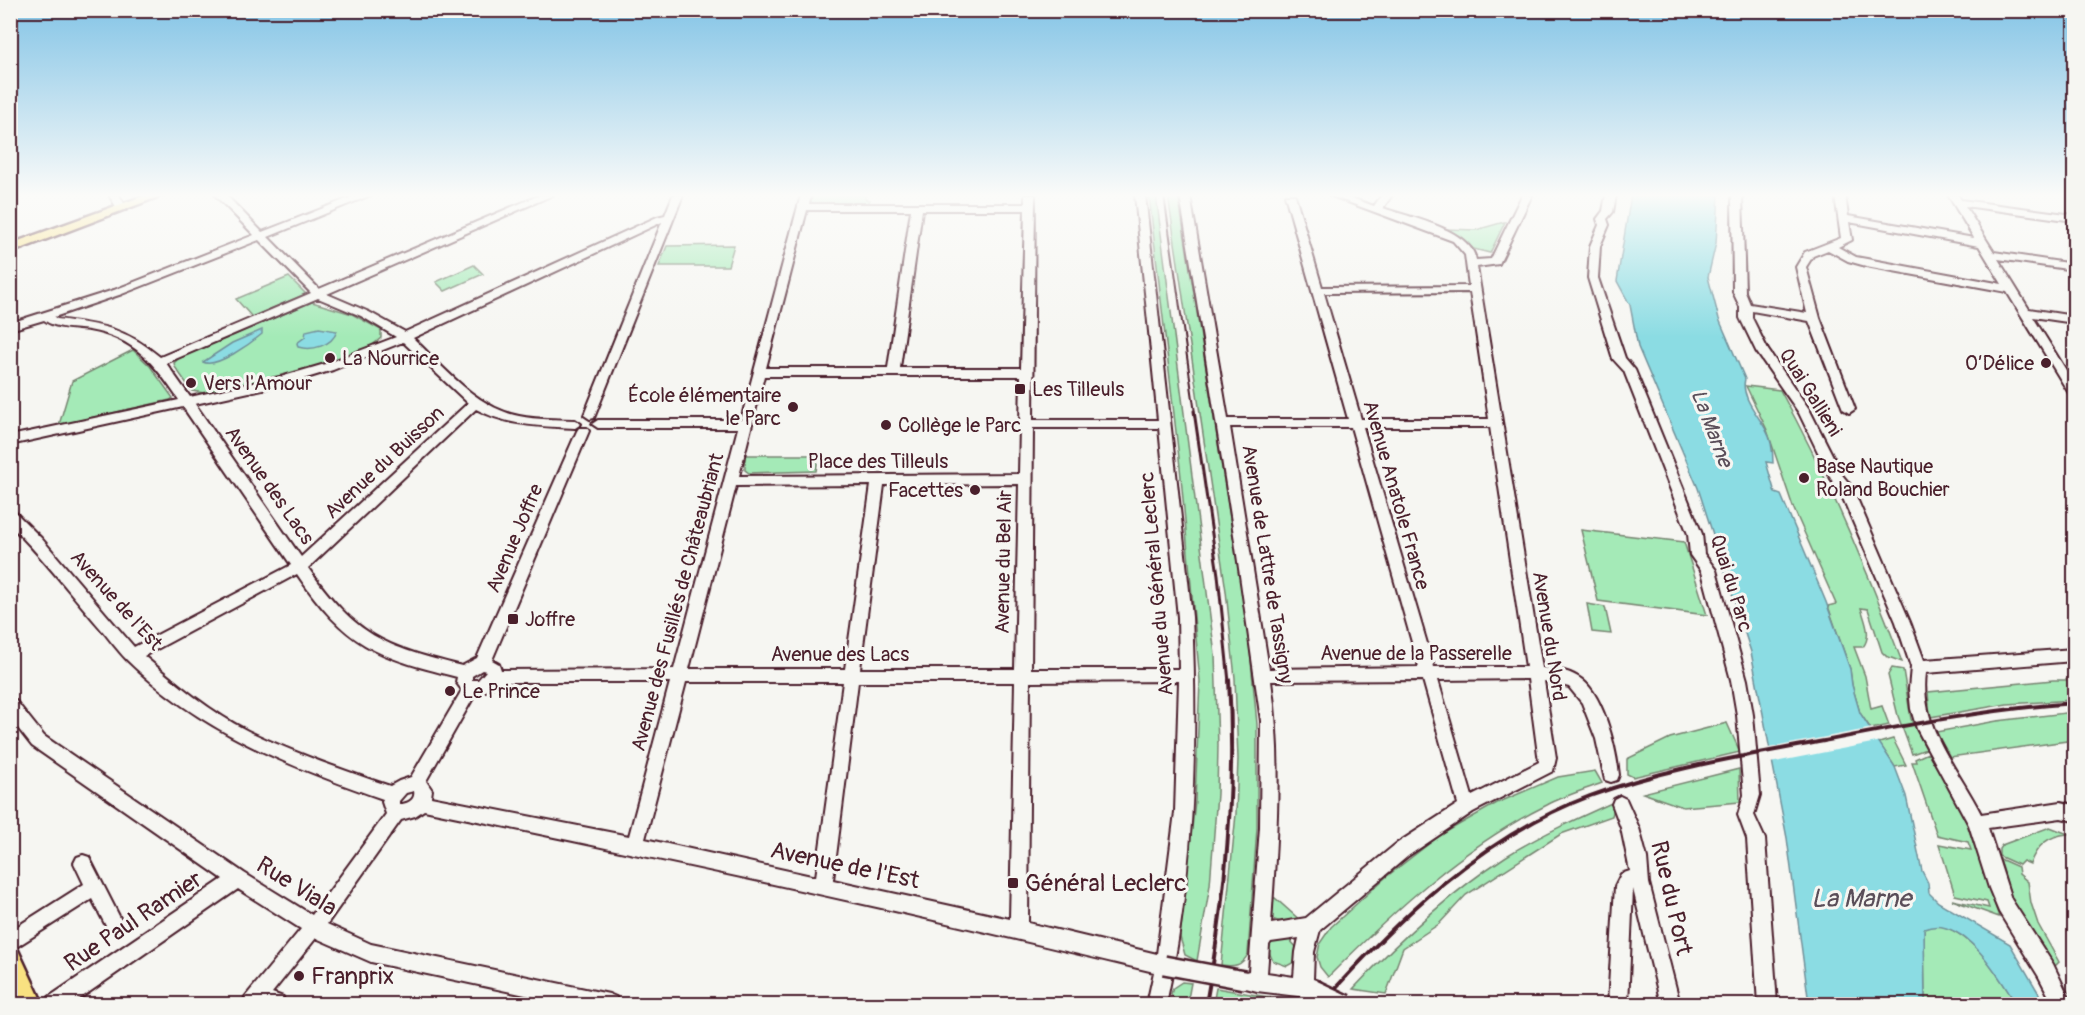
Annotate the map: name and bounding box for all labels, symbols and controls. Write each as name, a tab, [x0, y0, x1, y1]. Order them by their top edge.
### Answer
street label: Quai Gallieni	[1774, 343, 1848, 441]
place label: La Nourrice	[342, 346, 439, 371]
marker: La Nourrice	[323, 351, 337, 365]
place label: O’Délice	[1965, 351, 2034, 376]
marker: O’Délice	[2039, 356, 2053, 370]
place label: Vers l'Amour	[203, 371, 312, 396]
marker: Vers l'Amour	[184, 376, 198, 390]
place label: Les Tilleuls	[1032, 377, 1124, 402]
marker: Les Tilleuls	[1013, 382, 1027, 396]
place label: École élémentaire le Parc	[628, 383, 781, 431]
water label: La Marne	[1684, 386, 1740, 473]
street label: Avenue Anatole France	[1358, 398, 1436, 593]
street label: Avenue du Buisson	[319, 400, 449, 524]
marker: École élémentaire le Parc	[786, 400, 800, 414]
place label: Collège le Parc	[898, 413, 1021, 438]
marker: Collège le Parc	[879, 418, 893, 432]
street label: Avenue des Lacs	[220, 421, 320, 549]
street label: Avenue de Lattre de Tassigny	[1236, 443, 1299, 686]
street label: Avenue des Fusillés de Châteaubriant	[626, 449, 730, 754]
street label: Place des Tilleuls	[808, 449, 948, 474]
place label: Base Nautique Roland Bouchier	[1816, 454, 1950, 502]
street label: Avenue du Général Leclerc	[1134, 471, 1179, 697]
marker: Base Nautique Roland Bouchier	[1797, 471, 1811, 485]
place label: Facettes	[888, 478, 963, 503]
street label: Avenue Joffre	[480, 480, 549, 596]
marker: Facettes	[968, 483, 982, 497]
street label: Avenue du Bel Air	[990, 490, 1017, 634]
street label: Quai du Parc	[1705, 531, 1758, 635]
street label: Avenue de l'Est	[65, 545, 169, 656]
street label: Avenue du Nord	[1527, 570, 1572, 703]
place label: Joffre	[525, 607, 575, 632]
marker: Joffre	[506, 612, 520, 626]
street label: Avenue de la Passerelle	[1320, 641, 1512, 666]
street label: Avenue des Lacs	[771, 642, 909, 667]
place label: Le Prince	[462, 679, 540, 704]
marker: Le Prince	[443, 684, 457, 698]
street label: Avenue de l'Est	[768, 836, 922, 895]
street label: Rue du Port	[1644, 838, 1699, 958]
street label: Rue Viala	[251, 850, 342, 922]
street label: Rue Paul Ramier	[59, 864, 208, 978]
place label: Général Leclerc	[1025, 869, 1187, 898]
marker: Général Leclerc	[1006, 876, 1020, 890]
water label: La Marne	[1811, 883, 1913, 915]
place label: Franprix	[311, 962, 394, 991]
marker: Franprix	[292, 969, 306, 983]

